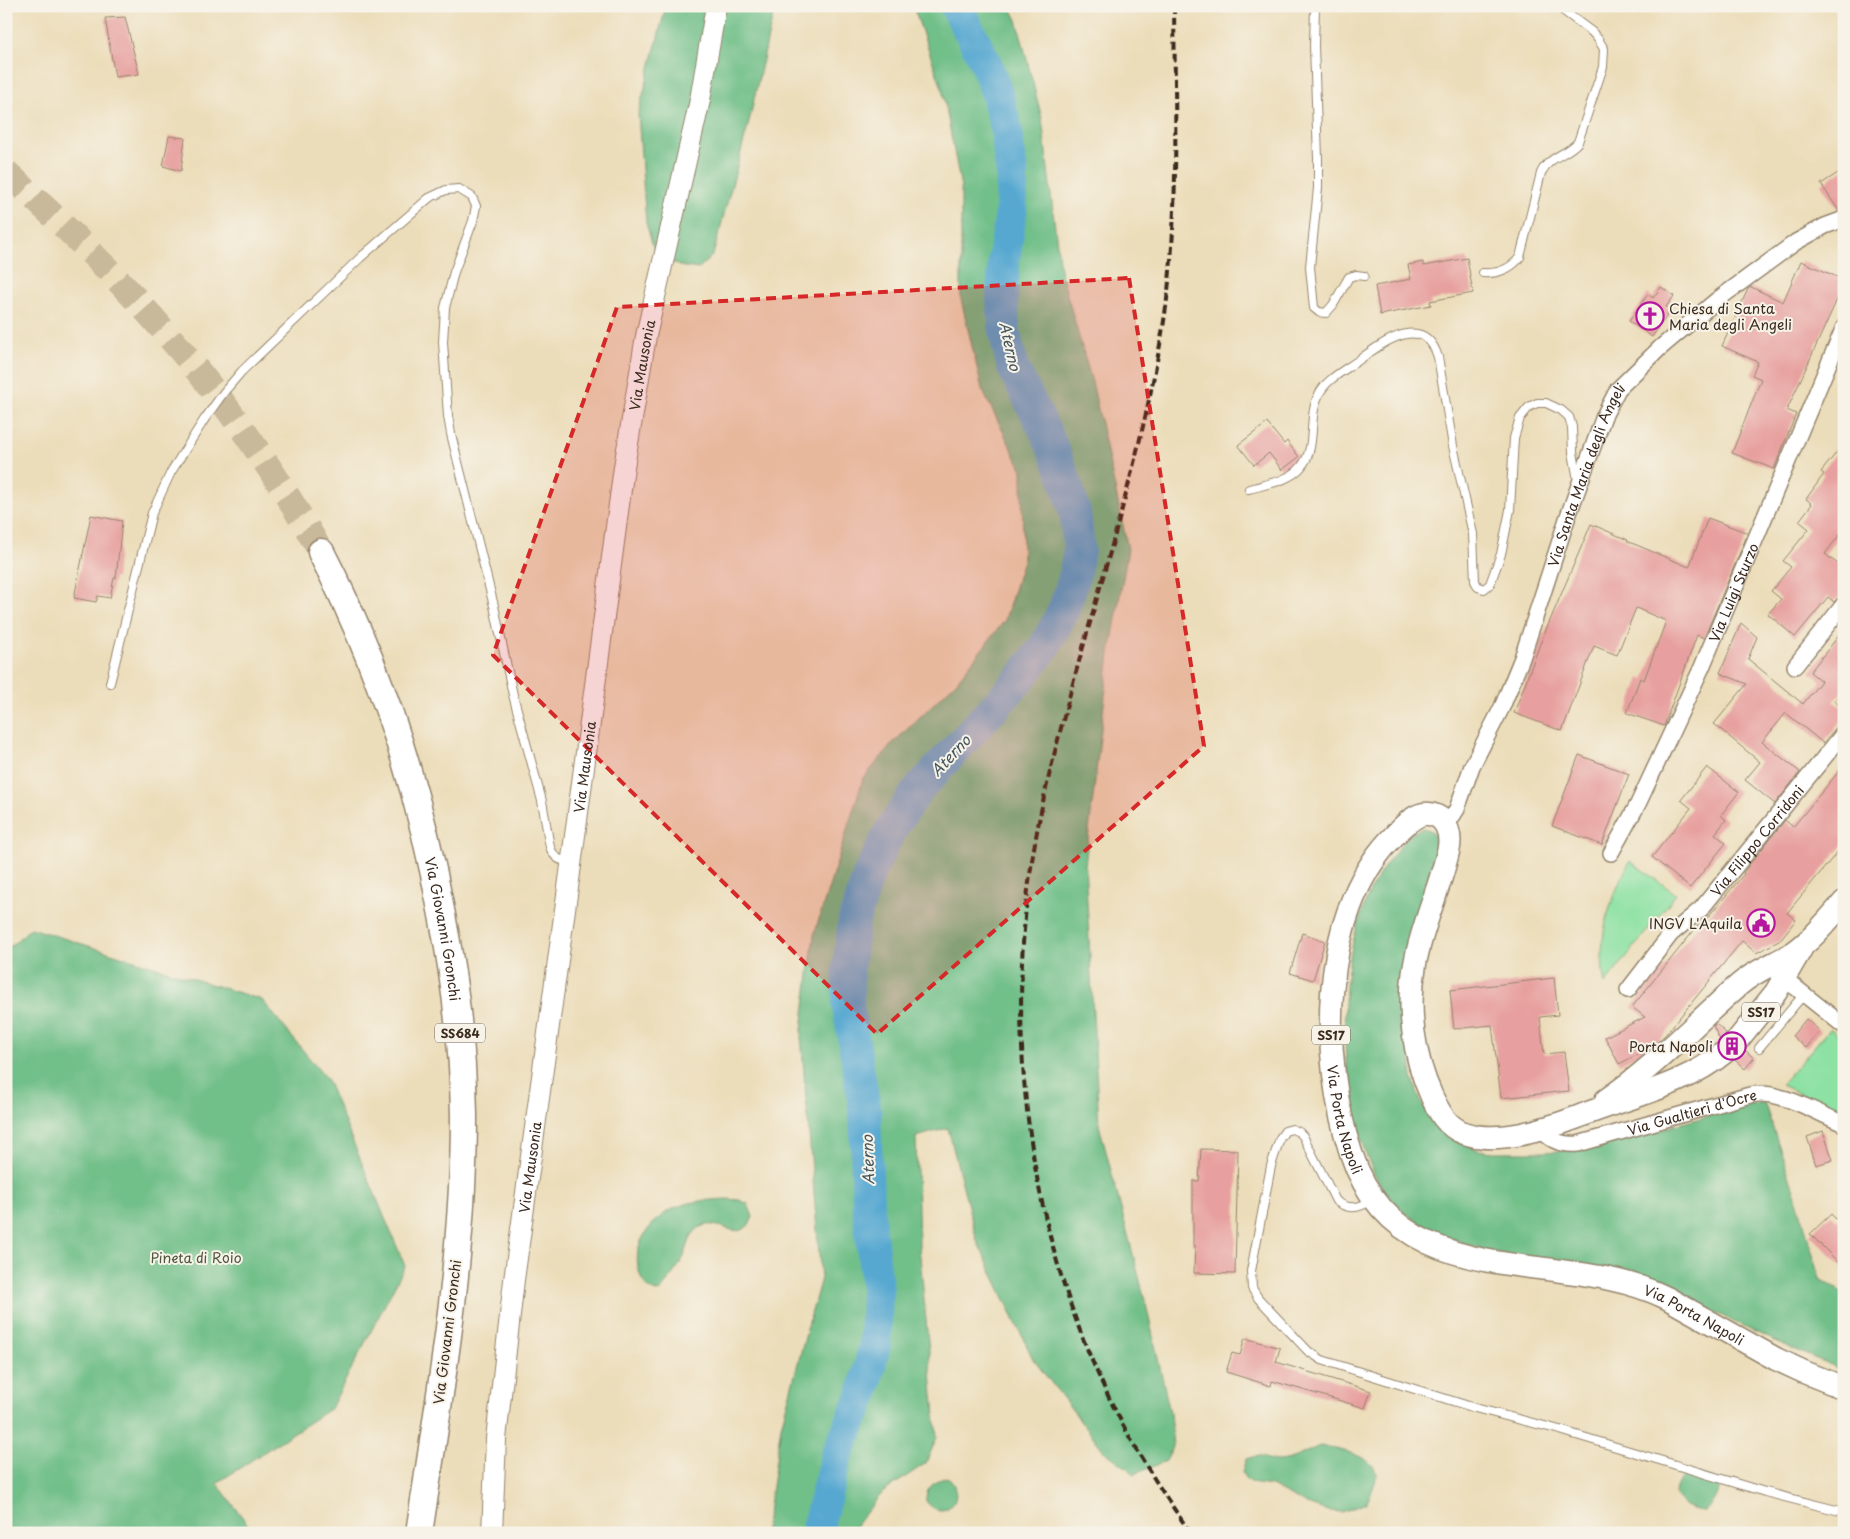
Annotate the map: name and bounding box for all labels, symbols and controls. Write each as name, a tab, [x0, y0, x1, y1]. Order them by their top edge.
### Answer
place label: Chiesa di Santa Maria degli Angeli	[1669, 298, 1792, 335]
church icon: Chiesa di Santa Maria degli Angeli	[1635, 301, 1665, 331]
street label: Via Mausonia	[623, 317, 660, 412]
water label: Aterno	[994, 319, 1028, 373]
street label: Via Santa Maria degli Angeli	[1542, 378, 1629, 569]
street label: Via Luigi Sturzo	[1703, 539, 1763, 645]
street label: Via Mausonia	[568, 719, 601, 814]
water label: Aterno	[925, 729, 976, 781]
street label: Via Filippo Corridoni	[1705, 780, 1808, 901]
street label: Via Giovanni Gronchi	[420, 855, 466, 1002]
public building icon: INGV L'Aquila	[1746, 908, 1776, 938]
place label: INGV L'Aquila	[1649, 913, 1742, 934]
road number: SS17	[1742, 1002, 1780, 1022]
road number: SS684	[435, 1024, 485, 1042]
road number: SS17	[1312, 1026, 1350, 1044]
building icon: Porta Napoli	[1717, 1031, 1747, 1061]
place label: Porta Napoli	[1629, 1036, 1713, 1057]
street label: Via Porta Napoli	[1322, 1064, 1368, 1177]
street label: Via Gualtieri d'Ocre	[1625, 1084, 1758, 1140]
street label: Via Mausonia	[513, 1119, 546, 1214]
water label: Aterno	[855, 1134, 879, 1185]
park label: Pineta di Roio	[150, 1247, 242, 1268]
street label: Via Giovanni Gronchi	[428, 1258, 466, 1406]
street label: Via Porta Napoli	[1641, 1279, 1748, 1350]

